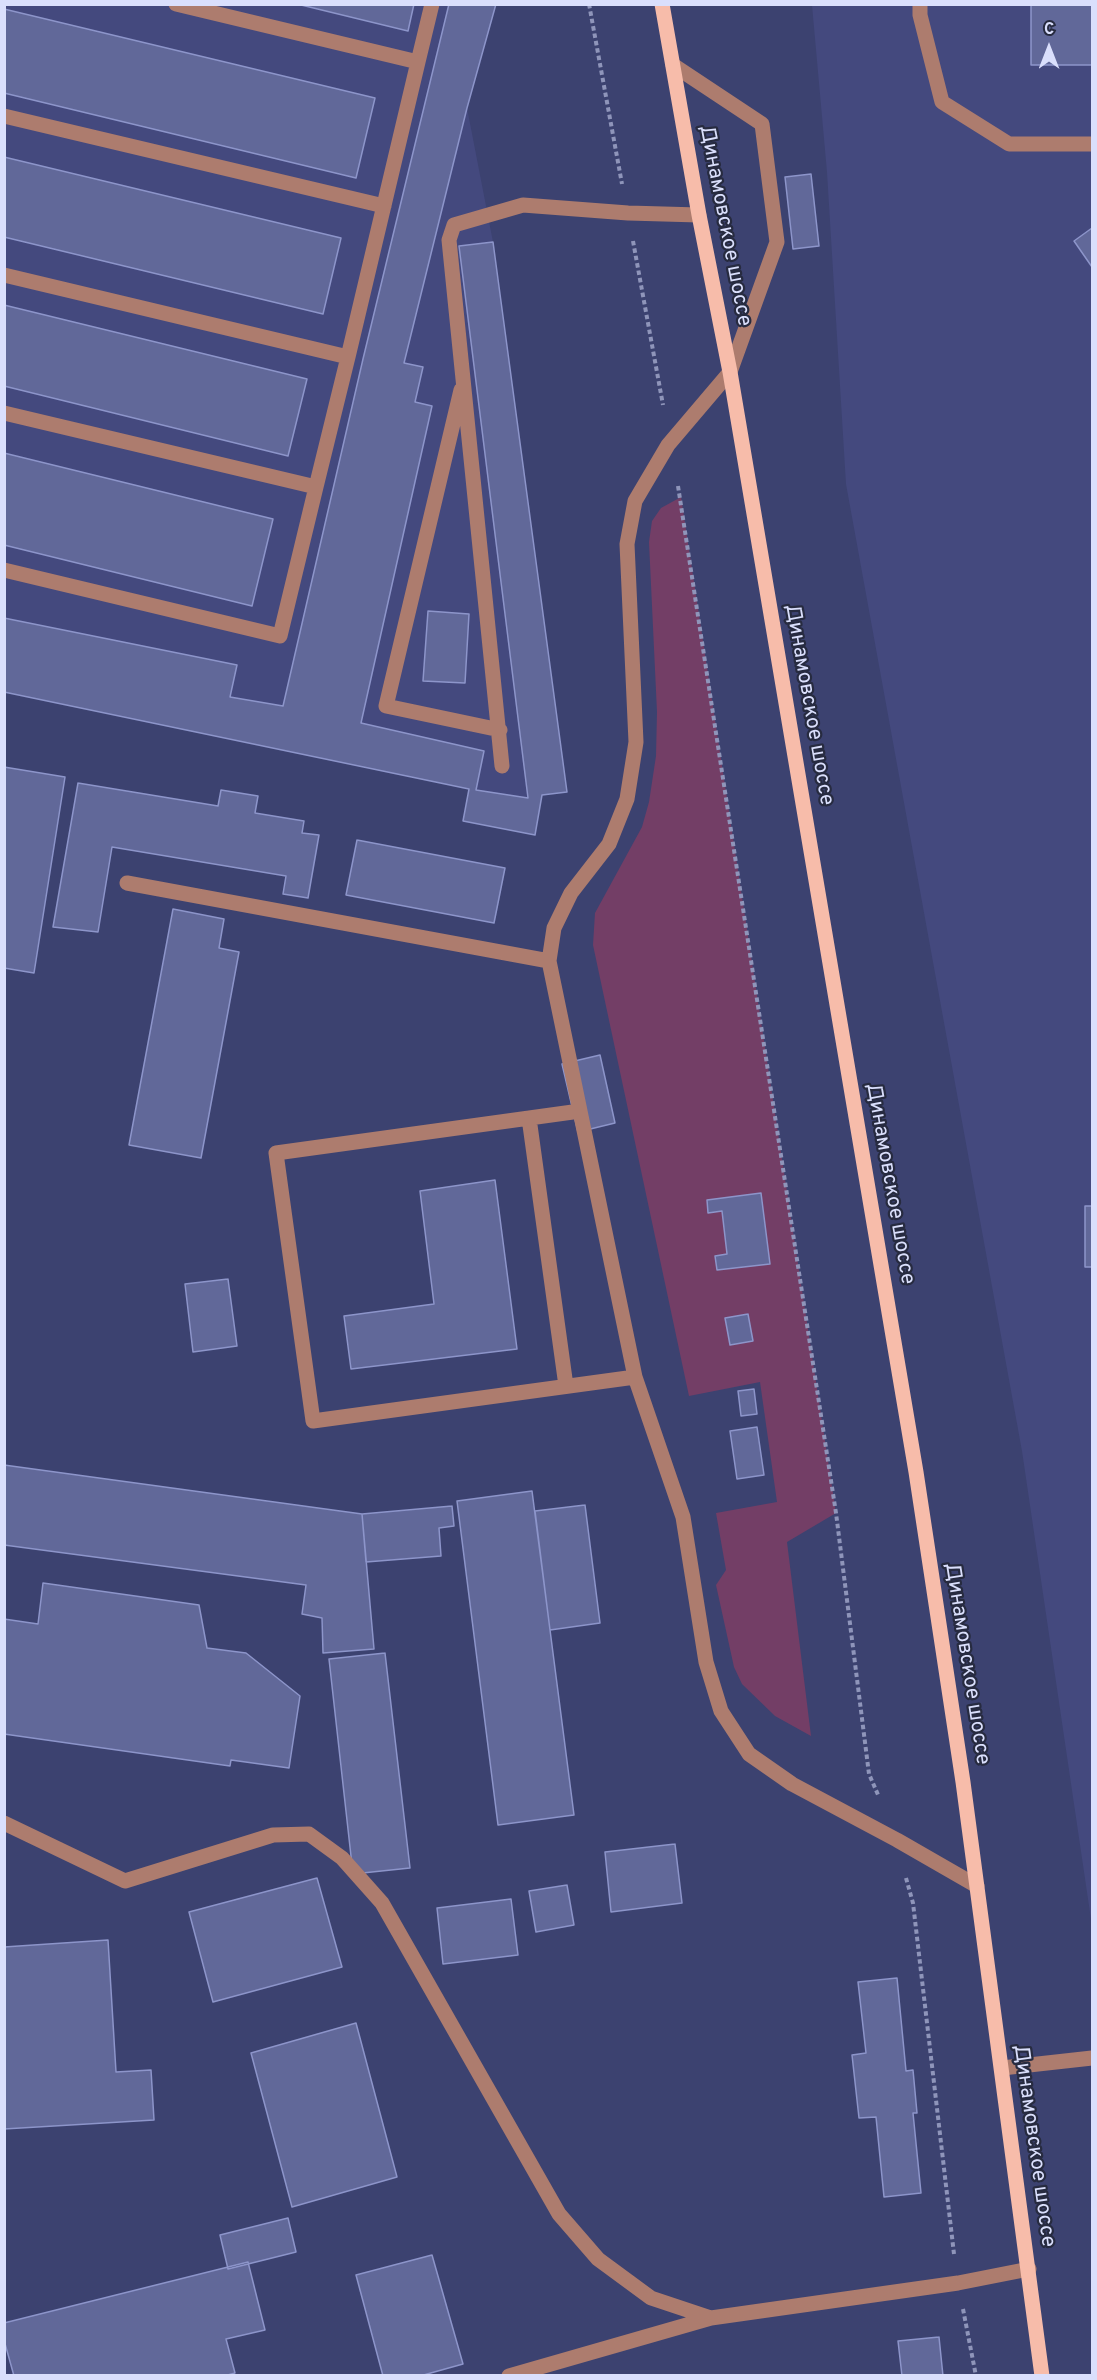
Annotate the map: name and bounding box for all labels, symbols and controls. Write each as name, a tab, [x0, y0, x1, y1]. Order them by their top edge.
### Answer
north arrow	[1019, 18, 1079, 78]
text: С	[1044, 20, 1054, 40]
street label: Динамовское шоссе	[692, 123, 756, 329]
street label: Динамовское шоссе	[778, 602, 838, 808]
street label: Динамовское шоссе	[859, 1081, 919, 1287]
street label: Динамовское шоссе	[938, 1561, 994, 1767]
street label: Динамовское шоссе	[1006, 2043, 1060, 2249]

